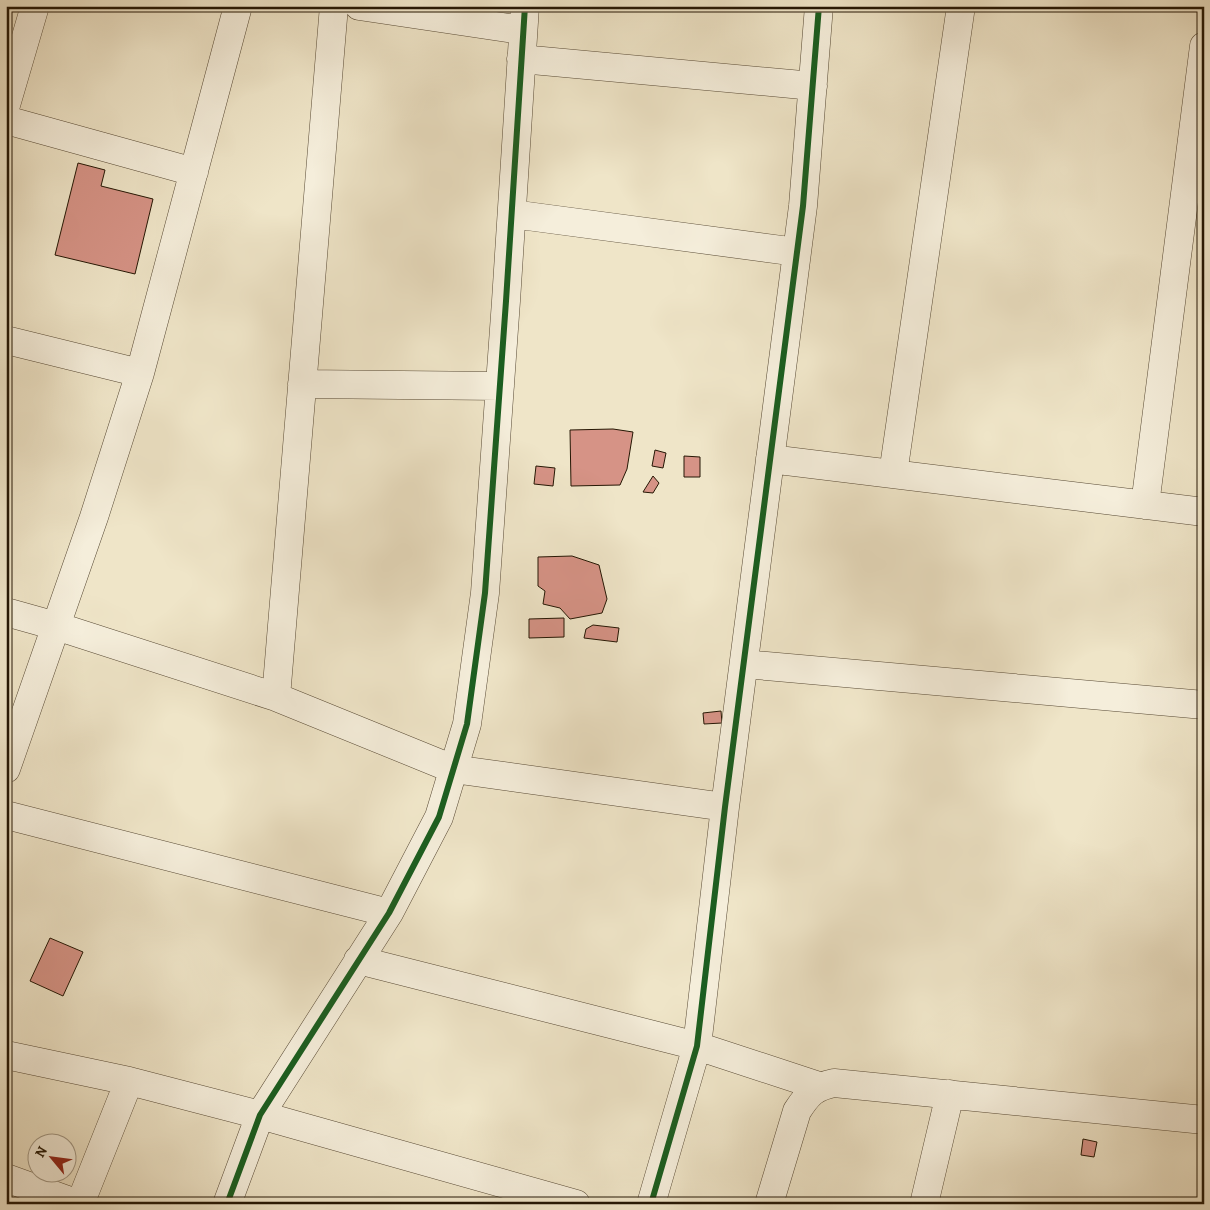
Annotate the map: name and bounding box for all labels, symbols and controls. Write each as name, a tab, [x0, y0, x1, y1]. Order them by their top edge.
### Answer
north arrow	[28, 1132, 78, 1182]
text: N	[30, 1143, 52, 1161]

